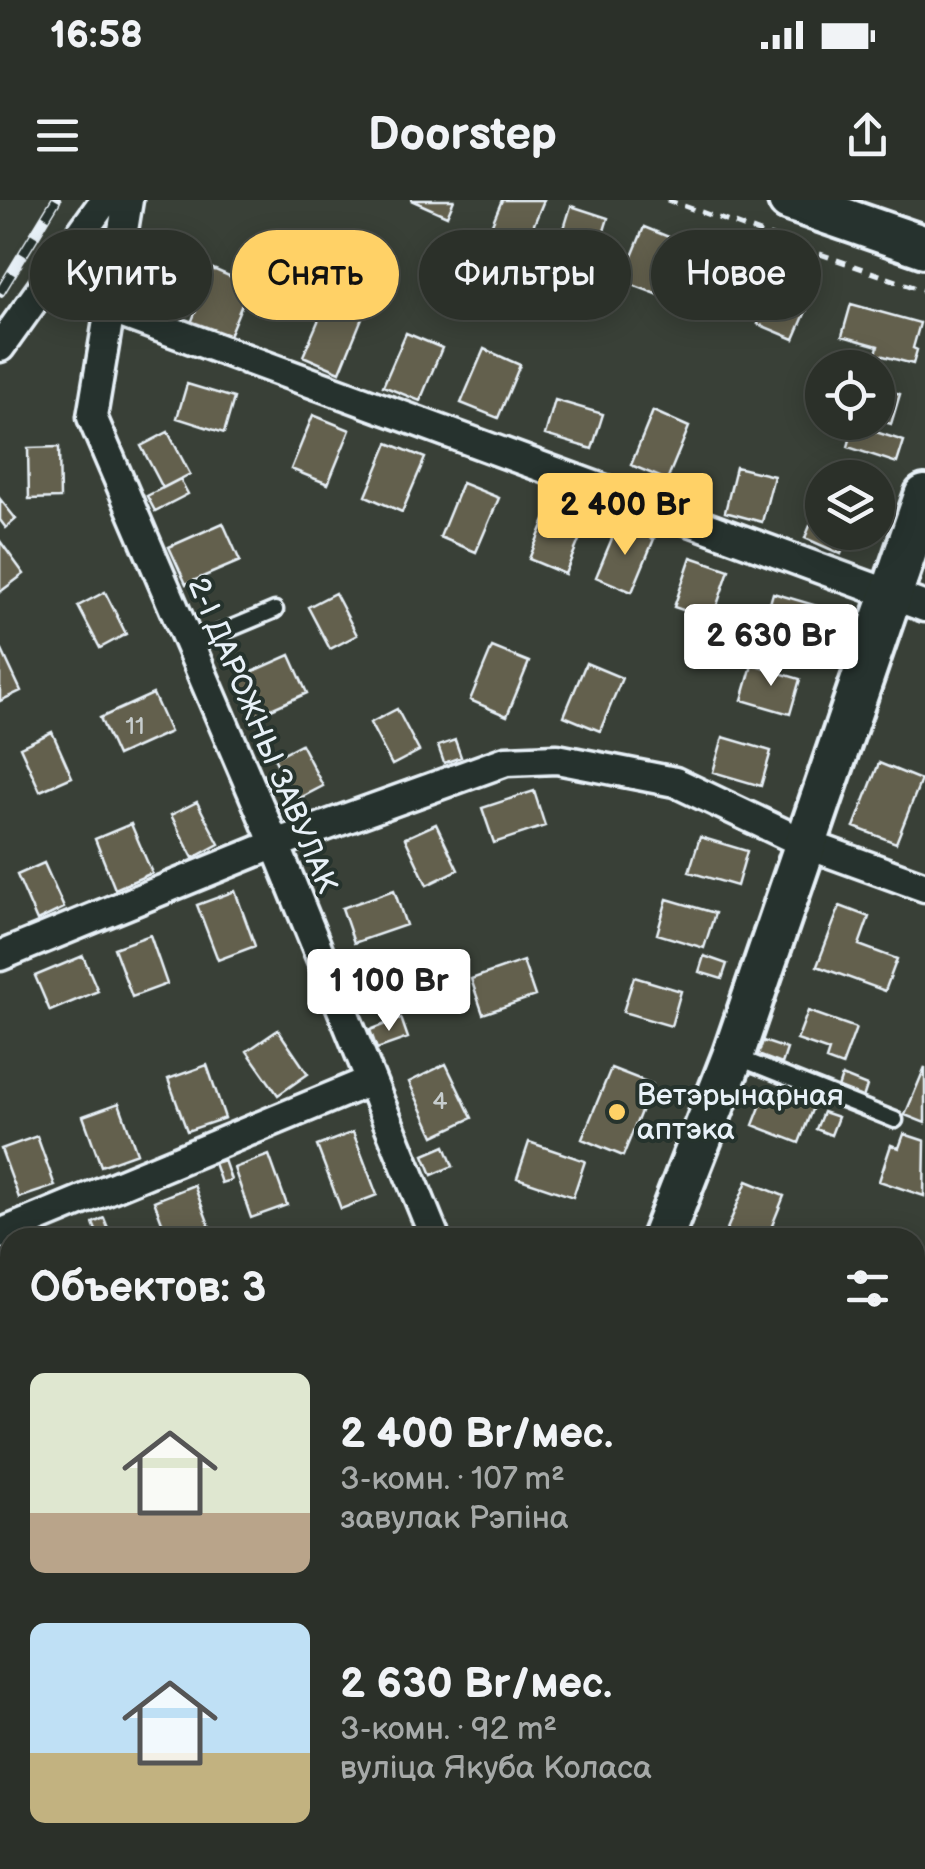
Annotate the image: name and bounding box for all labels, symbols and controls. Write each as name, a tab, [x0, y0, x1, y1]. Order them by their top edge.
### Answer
text: 16:58	[50, 13, 143, 58]
icon: menu	[30, 108, 85, 163]
text: Doorstep	[368, 108, 557, 163]
icon: share	[840, 108, 895, 163]
chip: Купить	[30, 230, 212, 320]
chip: Снять	[232, 230, 399, 320]
chip: Фильтры	[419, 230, 631, 320]
chip: Новое	[651, 230, 821, 320]
map controls	[805, 350, 895, 550]
button: locate	[805, 350, 895, 440]
button: layers	[805, 460, 895, 550]
pin: 2 400 Br	[522, 473, 728, 558]
text: 2 400 Br	[560, 486, 690, 525]
street label: 2-І ДАРОЖНЫ ЗАВУЛАК	[179, 573, 345, 899]
pin: 2 630 Br	[668, 604, 874, 689]
text: 2 630 Br	[706, 617, 836, 656]
house number: 11	[125, 711, 145, 742]
pin: 1 100 Br	[286, 949, 492, 1034]
text: 1 100 Br	[329, 962, 449, 1001]
place label: Ветэрынарная аптэка	[637, 1078, 844, 1148]
house number: 4	[432, 1086, 448, 1117]
marker: Ветэрынарная аптэка	[606, 1101, 628, 1123]
icon: filters	[840, 1261, 895, 1316]
text: Объектов: 3	[30, 1263, 266, 1314]
text: 2 400 Br/мес.	[340, 1409, 613, 1460]
icon: home	[110, 1413, 230, 1533]
text: 3-комн. · 107 m²	[340, 1460, 565, 1499]
text: завулак Рэпіна	[340, 1499, 569, 1538]
text: 2 630 Br/мес.	[340, 1659, 612, 1710]
icon: home	[110, 1663, 230, 1783]
text: 3-комн. · 92 m²	[340, 1710, 557, 1749]
text: вуліца Якуба Коласа	[340, 1749, 652, 1788]

